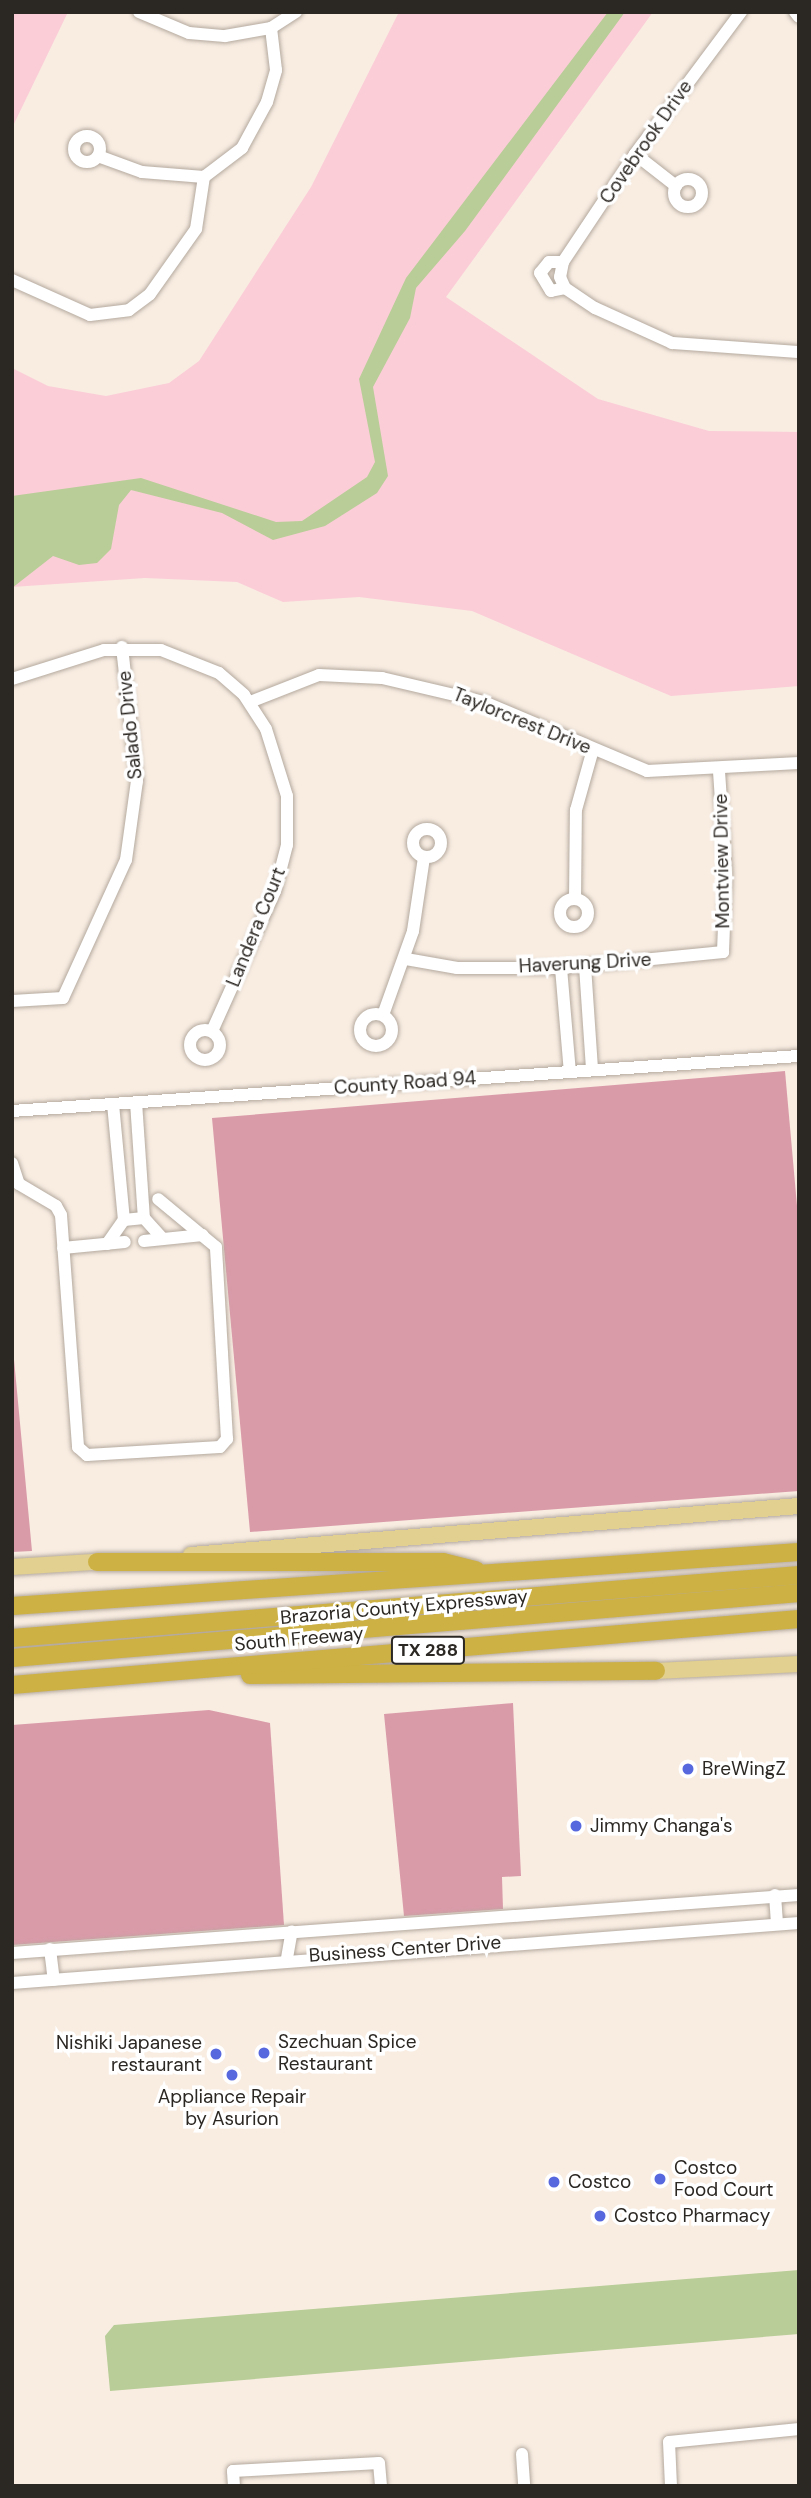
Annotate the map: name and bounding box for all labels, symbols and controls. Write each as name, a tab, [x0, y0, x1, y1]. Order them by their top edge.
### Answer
street label: Covebrook Drive	[595, 76, 697, 208]
street label: Salado Drive	[113, 670, 147, 780]
street label: Taylorcrest Drive	[450, 683, 594, 759]
street label: Montview Drive	[709, 793, 735, 929]
street label: Landera Court	[222, 864, 290, 990]
street label: Haverung Drive	[518, 948, 652, 978]
street label: County Road 94	[333, 1067, 477, 1099]
street label: Brazoria County Expressway	[279, 1585, 529, 1629]
street label: South Freeway	[234, 1622, 364, 1656]
road number: TX 288	[390, 1636, 466, 1665]
place label: BreWingZ	[702, 1758, 786, 1780]
marker: BreWingZ	[680, 1761, 696, 1777]
place label: Jimmy Changa's	[590, 1815, 733, 1837]
marker: Jimmy Changa's	[568, 1818, 584, 1834]
street label: Business Center Drive	[308, 1931, 502, 1967]
place label: Szechuan Spice Restaurant	[278, 2031, 417, 2075]
place label: Nishiki Japanese restaurant	[56, 2032, 202, 2076]
marker: Szechuan Spice Restaurant	[256, 2045, 272, 2061]
marker: Nishiki Japanese restaurant	[208, 2046, 224, 2062]
marker: Appliance Repair by Asurion	[224, 2067, 240, 2083]
place label: Appliance Repair by Asurion	[158, 2086, 306, 2130]
place label: Costco Food Court	[674, 2157, 774, 2201]
place label: Costco	[568, 2171, 631, 2193]
marker: Costco Food Court	[652, 2171, 668, 2187]
marker: Costco	[546, 2174, 562, 2190]
place label: Costco Pharmacy	[614, 2205, 770, 2227]
marker: Costco Pharmacy	[592, 2208, 608, 2224]

